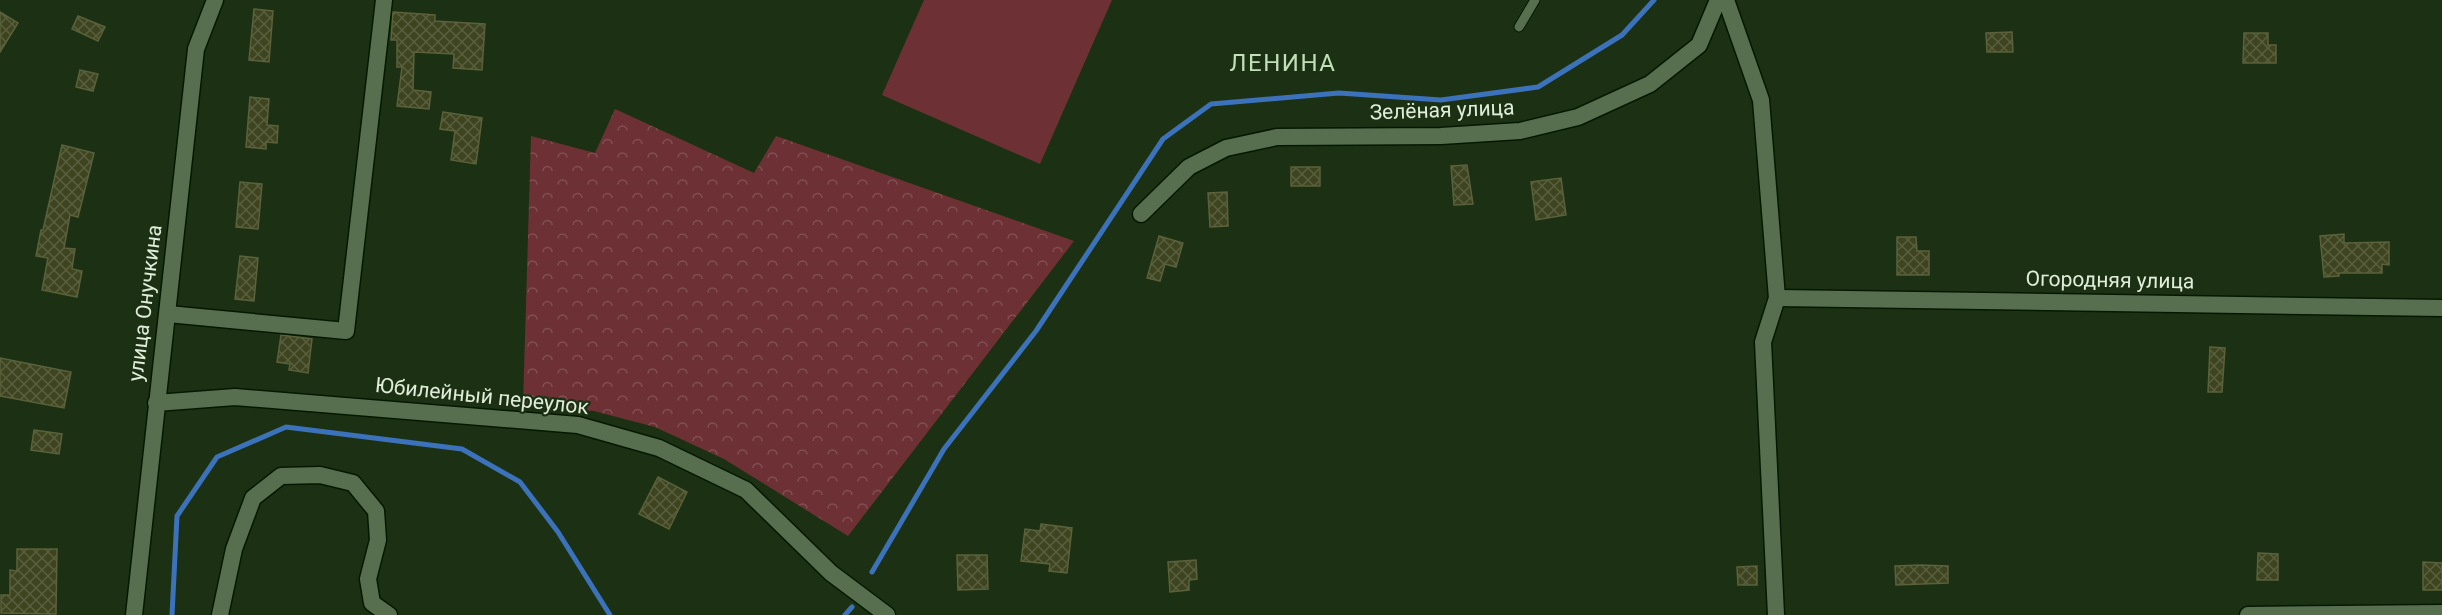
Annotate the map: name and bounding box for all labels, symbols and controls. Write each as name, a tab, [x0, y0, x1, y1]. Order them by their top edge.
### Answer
district label: ЛЕНИНА	[1230, 49, 1336, 77]
street label: Зелёная улица	[1369, 95, 1515, 125]
street label: улица Онучкина	[123, 223, 167, 383]
street label: Огородняя улица	[2025, 267, 2195, 293]
street label: Юбилейный переулок	[374, 373, 591, 419]

